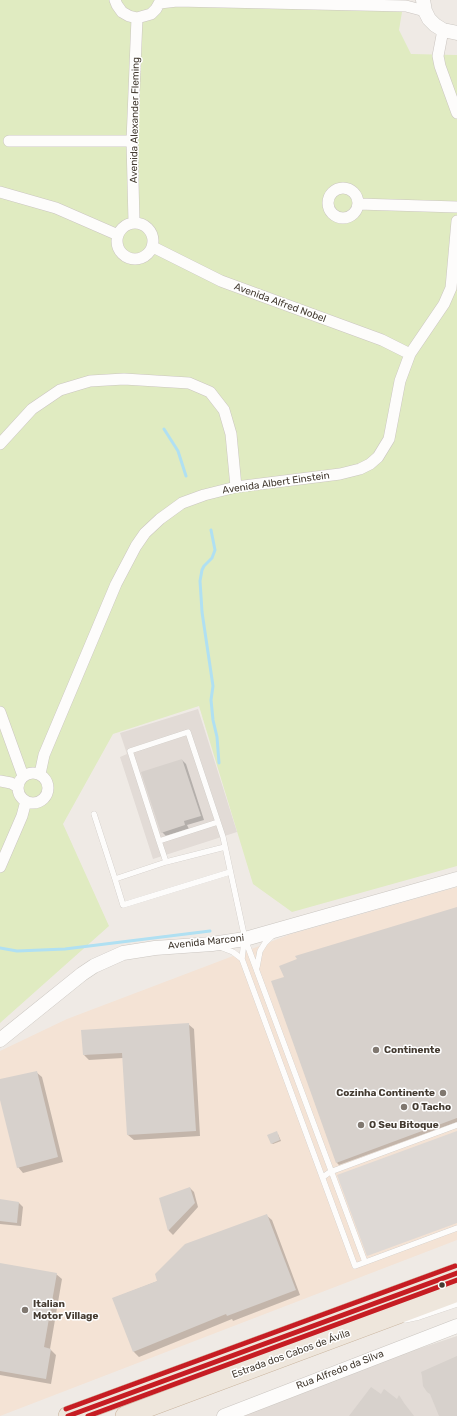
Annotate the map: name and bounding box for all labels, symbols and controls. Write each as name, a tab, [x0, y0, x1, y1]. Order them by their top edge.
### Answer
street label: Avenida Alexander Fleming	[128, 57, 142, 183]
street label: Avenida Alfred Nobel	[232, 281, 328, 325]
street label: Avenida Albert Einstein	[222, 470, 330, 496]
street label: Avenida Marconi	[167, 932, 245, 952]
place label: Continente	[384, 1044, 440, 1056]
marker: Continente	[371, 1045, 381, 1055]
place label: Cozinha Continente	[336, 1087, 435, 1099]
marker: Cozinha Continente	[438, 1088, 448, 1098]
place label: O Tacho	[412, 1101, 451, 1113]
marker: O Tacho	[399, 1102, 409, 1112]
place label: O Seu Bitoque	[369, 1119, 439, 1131]
marker: O Seu Bitoque	[356, 1120, 366, 1130]
unlabelled marker	[437, 1280, 447, 1290]
place label: Italian Motor Village	[33, 1298, 98, 1322]
marker: Italian Motor Village	[20, 1305, 30, 1315]
street label: Estrada dos Cabos de Ávila	[230, 1327, 352, 1381]
street label: Rua Alfredo da Silva	[295, 1348, 385, 1392]

